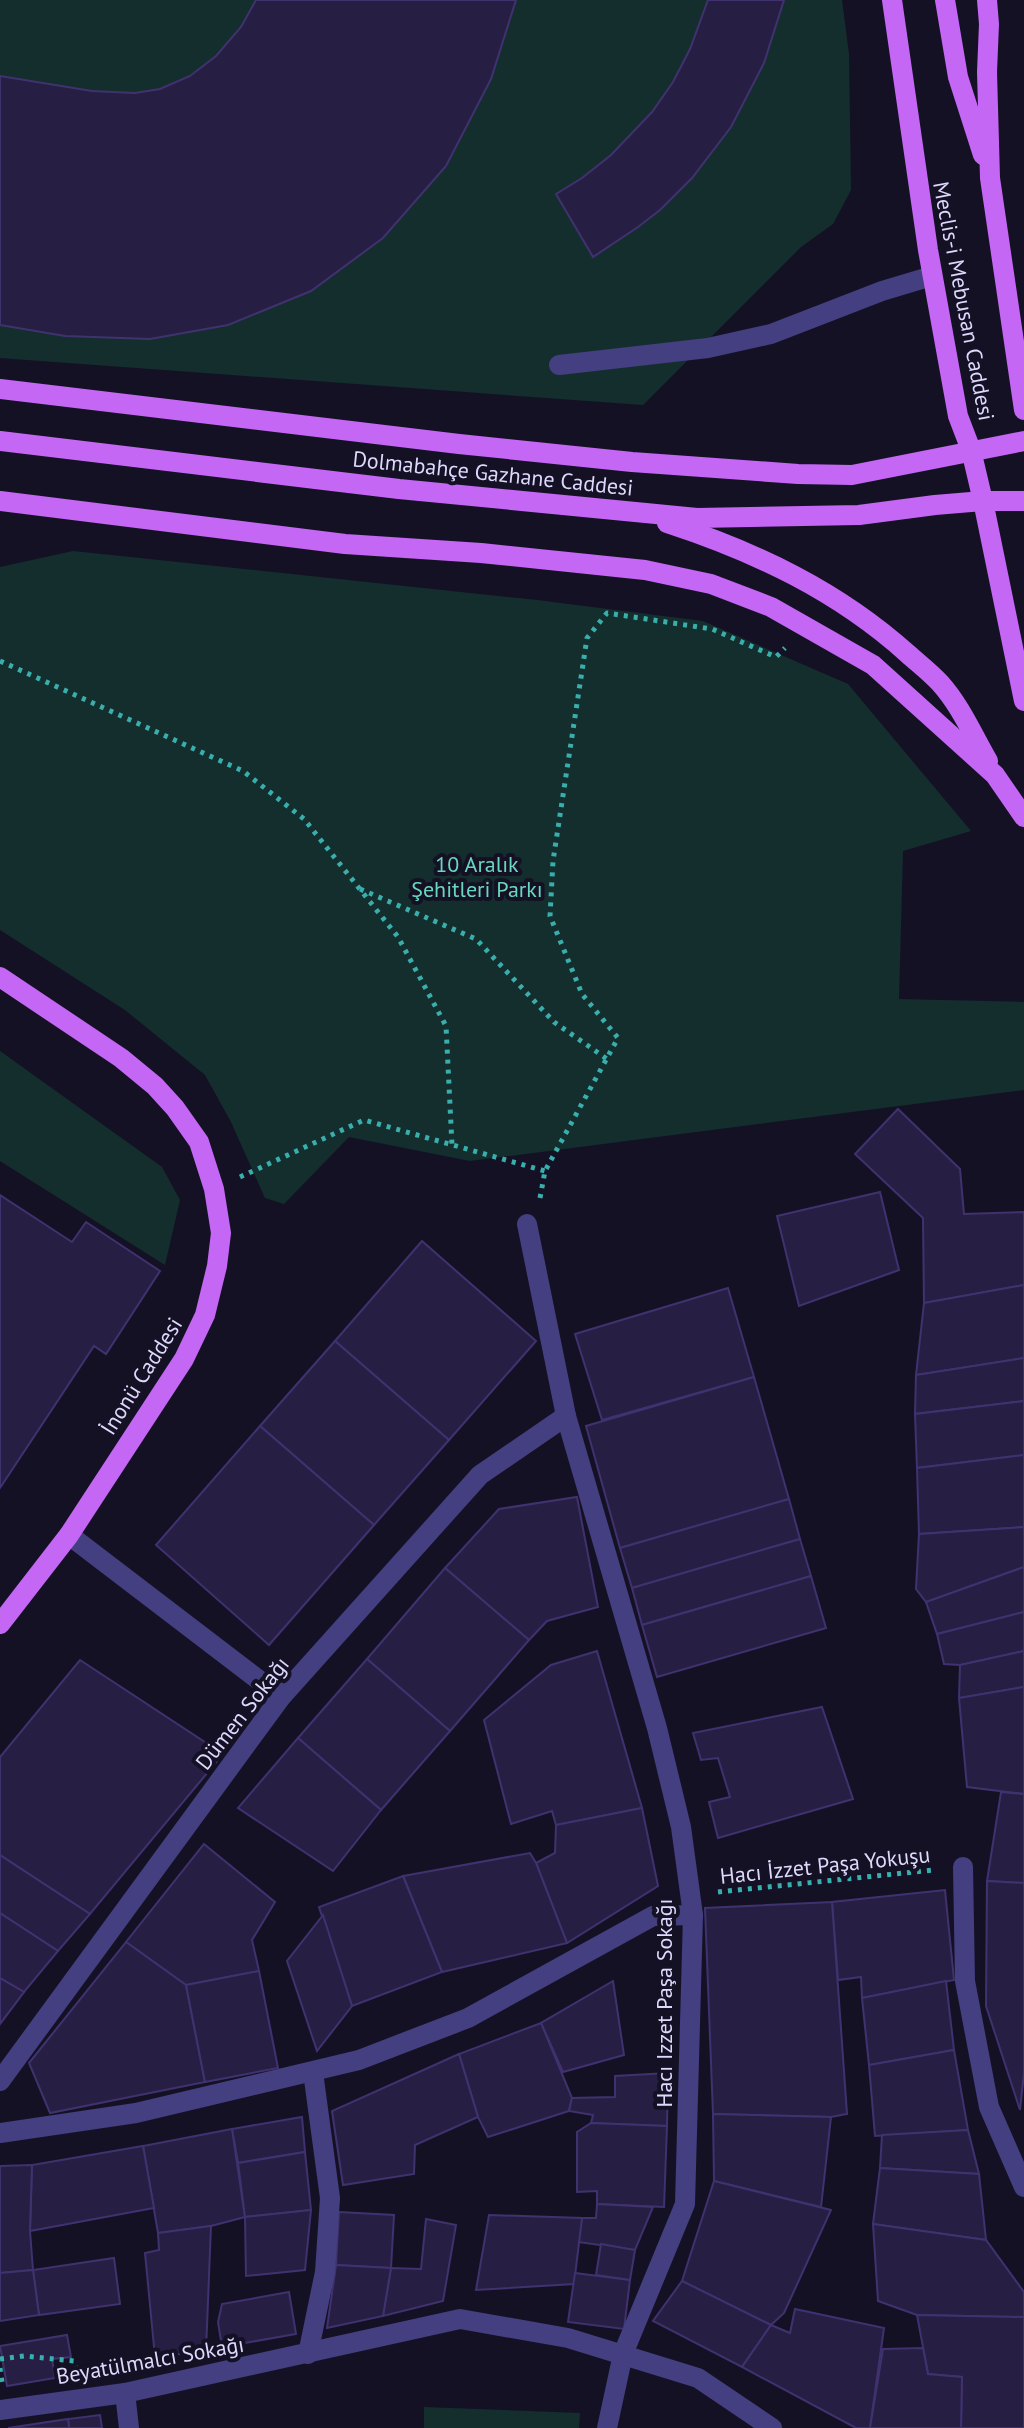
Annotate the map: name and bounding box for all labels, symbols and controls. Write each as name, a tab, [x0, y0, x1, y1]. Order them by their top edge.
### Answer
street label: Meclis-i Mebusan Caddesi	[927, 179, 1001, 423]
street label: Dolmabahçe Gazhane Caddesi	[351, 444, 635, 502]
park label: 10 Aralık Şehitleri Parkı	[411, 850, 543, 903]
street label: İnonü Caddesi	[94, 1312, 188, 1440]
street label: Dümen Sokağı	[189, 1651, 295, 1775]
street label: Hacı İzzet Paşa Yokuşu	[719, 1840, 931, 1890]
street label: Hacı Izzet Paşa Sokağı	[650, 1899, 678, 2107]
street label: Beyatülmalcı Sokağı	[54, 2330, 246, 2390]

